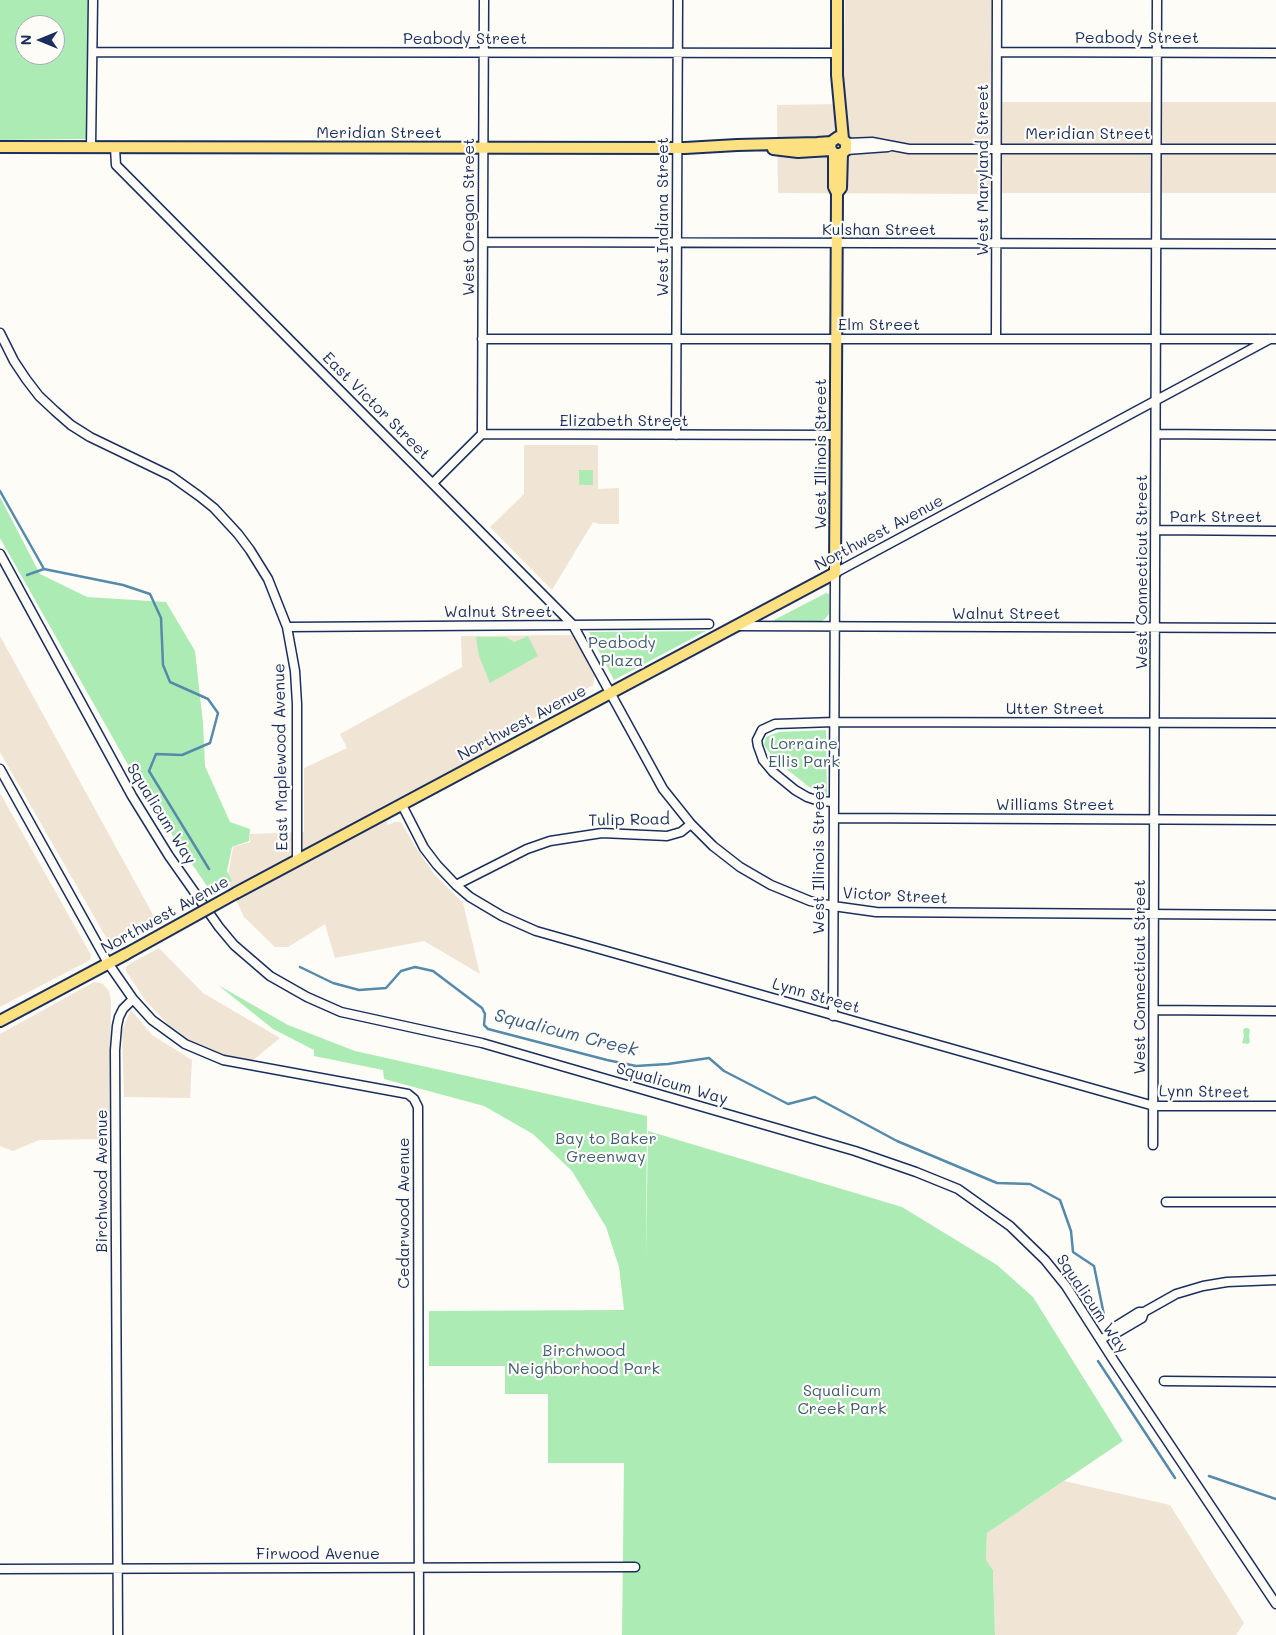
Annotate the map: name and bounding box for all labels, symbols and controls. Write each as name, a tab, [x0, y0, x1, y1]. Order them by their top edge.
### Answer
north arrow	[15, 15, 65, 65]
street label: Peabody Street	[1075, 28, 1199, 48]
street label: Peabody Street	[403, 29, 527, 49]
text: N	[16, 35, 35, 45]
street label: West Maryland Street	[973, 84, 993, 256]
street label: Meridian Street	[316, 123, 442, 143]
street label: Meridian Street	[1025, 124, 1151, 144]
street label: West Indiana Street	[653, 137, 673, 297]
street label: West Oregon Street	[459, 138, 479, 296]
street label: Kulshan Street	[822, 220, 936, 240]
street label: Elm Street	[838, 315, 920, 335]
street label: East Victor Street	[318, 348, 434, 464]
street label: West Illinois Street	[811, 379, 831, 529]
street label: Elizabeth Street	[559, 411, 689, 431]
street label: West Connecticut Street	[1132, 474, 1152, 670]
street label: Northwest Avenue	[811, 491, 947, 575]
street label: Park Street	[1170, 507, 1262, 527]
street label: Walnut Street	[444, 602, 552, 622]
street label: Walnut Street	[952, 604, 1060, 624]
park label: Peabody Plaza	[588, 633, 656, 671]
street label: East Maplewood Avenue	[270, 663, 292, 851]
street label: Northwest Avenue	[454, 681, 590, 765]
street label: Utter Street	[1006, 699, 1104, 719]
park label: Lorraine Ellis Park	[768, 734, 840, 772]
street label: Squalicum Way	[122, 760, 200, 868]
street label: West Illinois Street	[809, 784, 829, 934]
street label: Williams Street	[996, 795, 1114, 815]
street label: Tulip Road	[588, 810, 670, 830]
street label: Northwest Avenue	[98, 872, 232, 958]
street label: West Connecticut Street	[1130, 879, 1150, 1075]
street label: Victor Street	[842, 884, 948, 908]
street label: Lynn Street	[770, 974, 862, 1018]
water label: Squalicum Creek	[492, 1005, 640, 1061]
street label: Squalicum Way	[614, 1059, 730, 1109]
street label: Lynn Street	[1159, 1082, 1249, 1102]
street label: Birchwood Avenue	[92, 1109, 112, 1253]
park label: Bay to Baker Greenway	[555, 1129, 657, 1167]
street label: Cedarwood Avenue	[394, 1137, 414, 1289]
street label: Squalicum Way	[1052, 1251, 1132, 1357]
park label: Birchwood Neighborhood Park	[508, 1341, 660, 1379]
park label: Squalicum Creek Park	[797, 1381, 887, 1419]
street label: Firwood Avenue	[256, 1544, 380, 1564]

